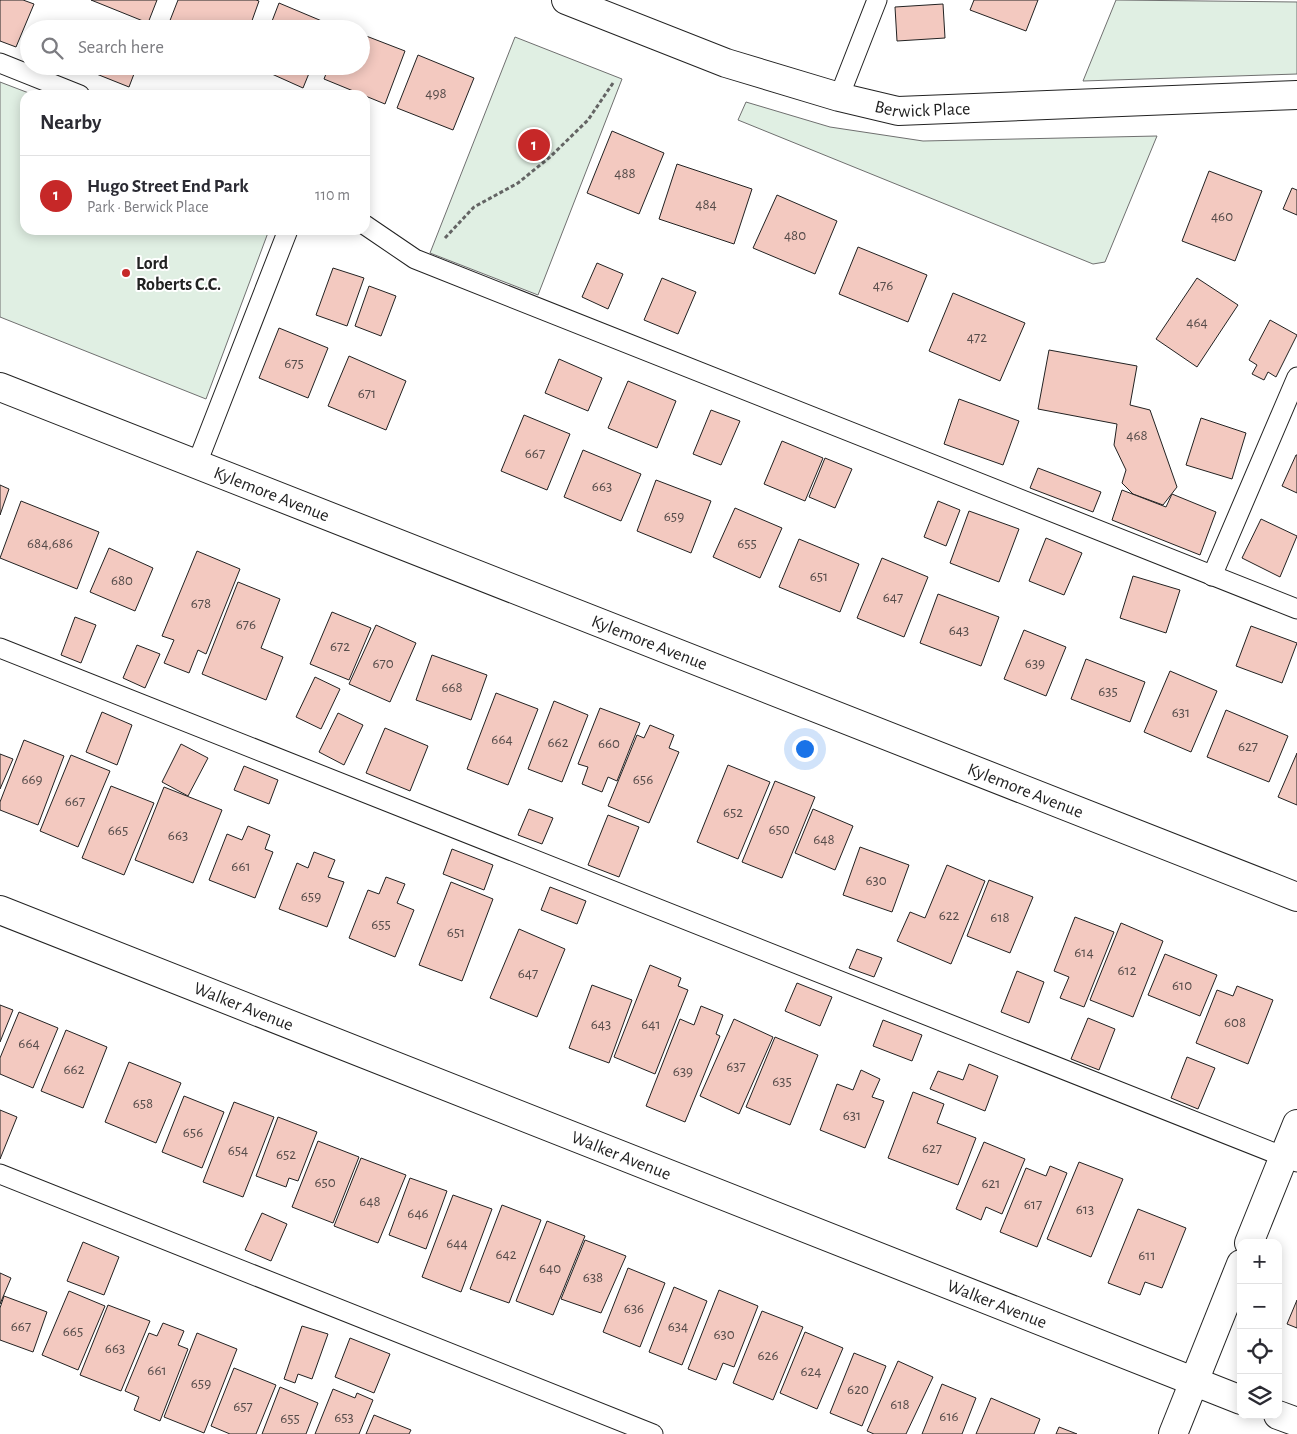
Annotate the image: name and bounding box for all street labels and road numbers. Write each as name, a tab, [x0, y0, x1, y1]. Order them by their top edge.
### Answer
street label: Berwick Place	[873, 98, 971, 121]
street label: Kylemore Avenue	[211, 464, 332, 526]
street label: Kylemore Avenue	[589, 613, 710, 674]
street label: Kylemore Avenue	[965, 760, 1086, 822]
street label: Walker Avenue	[191, 979, 296, 1035]
street label: Walker Avenue	[569, 1129, 673, 1184]
street label: Walker Avenue	[944, 1277, 1049, 1332]

